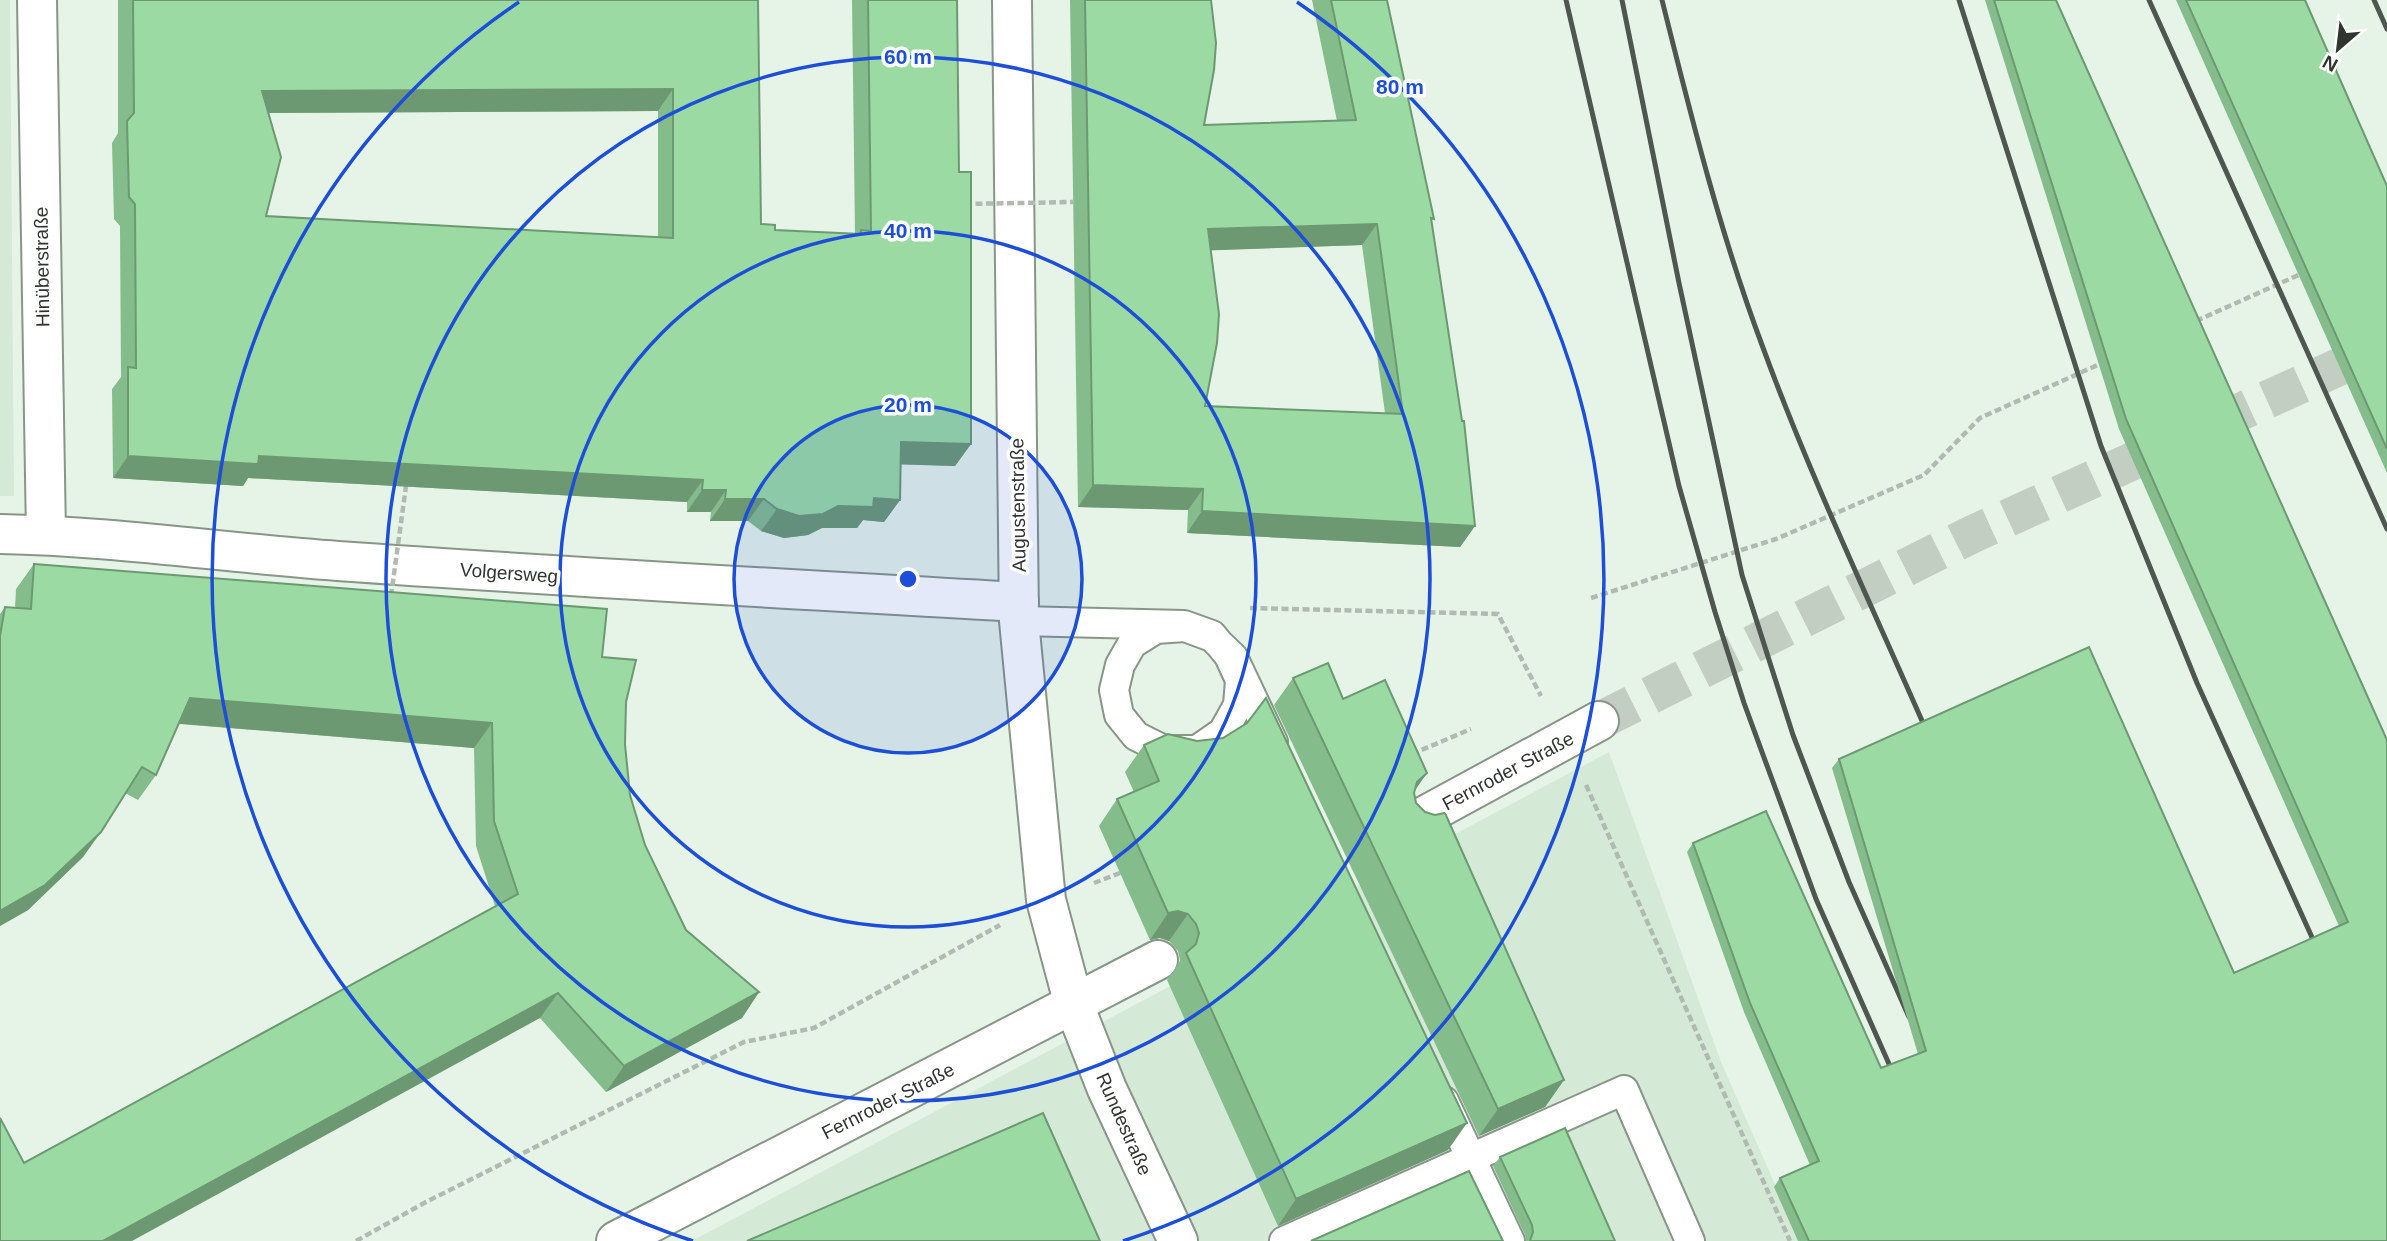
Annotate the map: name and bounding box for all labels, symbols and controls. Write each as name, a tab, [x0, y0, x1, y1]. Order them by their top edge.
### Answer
north arrow	[2303, 14, 2373, 84]
text: 60 m	[884, 45, 932, 68]
text: N	[2319, 51, 2341, 76]
text: 80 m	[1376, 75, 1424, 98]
street label: Hinüberstraße	[30, 207, 54, 327]
text: 40 m	[884, 219, 932, 242]
text: 20 m	[884, 393, 932, 416]
street label: Augustenstraße	[1006, 438, 1030, 572]
street label: Volgersweg	[459, 559, 559, 587]
centre of rings	[896, 567, 920, 591]
street label: Fernroder Straße	[1439, 728, 1577, 814]
street label: Fernroder Straße	[818, 1059, 958, 1143]
street label: Rundestraße	[1092, 1070, 1156, 1178]

